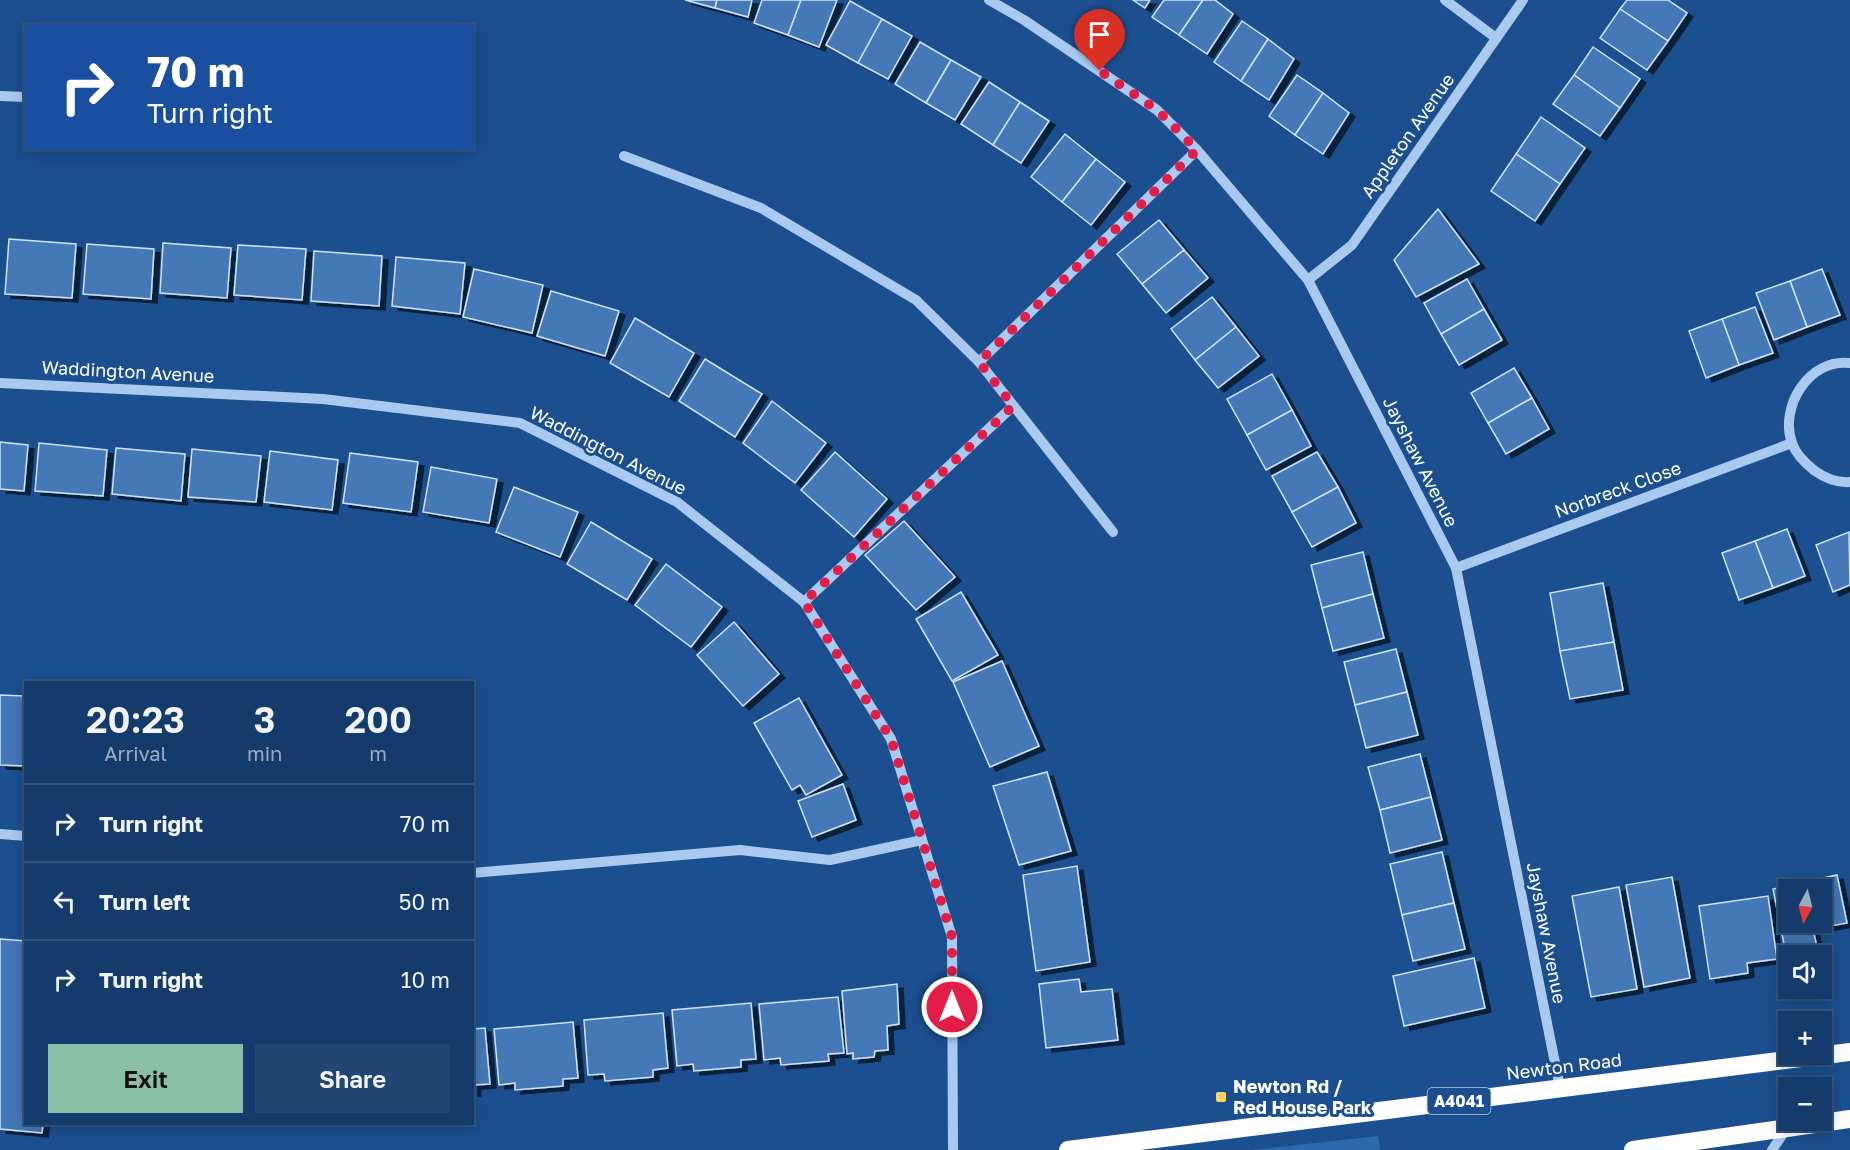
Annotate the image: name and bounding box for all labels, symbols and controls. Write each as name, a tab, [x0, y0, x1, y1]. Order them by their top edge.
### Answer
pin	[1074, 9, 1125, 71]
icon: arrive	[1083, 18, 1116, 51]
text: 70 m	[147, 46, 244, 96]
icon: right	[48, 48, 126, 126]
street label: Appleton Avenue	[1356, 69, 1458, 202]
text: Turn right	[147, 97, 273, 129]
street label: Waddington Avenue	[41, 355, 215, 387]
street label: Jayshaw Avenue	[1379, 393, 1463, 530]
street label: Waddington Avenue	[526, 401, 690, 499]
street label: Norbreck Close	[1551, 456, 1684, 522]
text: 20:23	[86, 698, 185, 741]
text: 3	[254, 698, 276, 741]
text: 200	[344, 698, 412, 741]
text: Arrival	[104, 741, 167, 765]
text: min	[247, 741, 282, 765]
text: m	[369, 741, 387, 765]
icon: right	[48, 807, 81, 840]
text: Turn right	[99, 810, 203, 837]
text: 70 m	[400, 810, 450, 837]
street label: Jayshaw Avenue	[1523, 860, 1571, 1005]
north arrow	[1778, 879, 1832, 933]
map controls	[1778, 879, 1832, 1131]
icon: left	[48, 885, 81, 918]
text: Turn left	[99, 888, 190, 915]
text: 50 m	[399, 888, 450, 915]
button: sound	[1778, 945, 1832, 999]
icon: right	[48, 963, 81, 996]
text: Turn right	[99, 966, 203, 993]
text: 10 m	[401, 966, 450, 993]
position arrow	[920, 975, 984, 1039]
button: +	[1778, 1011, 1832, 1065]
button: Exit	[48, 1044, 243, 1113]
button: Share	[255, 1044, 450, 1113]
street label: Newton Road	[1505, 1048, 1623, 1084]
place label: Newton Rd / Red House Park	[1233, 1075, 1372, 1118]
button: −	[1778, 1077, 1832, 1131]
road number: A4041	[1428, 1088, 1490, 1114]
marker: Newton Rd / Red House Park	[1214, 1090, 1228, 1104]

